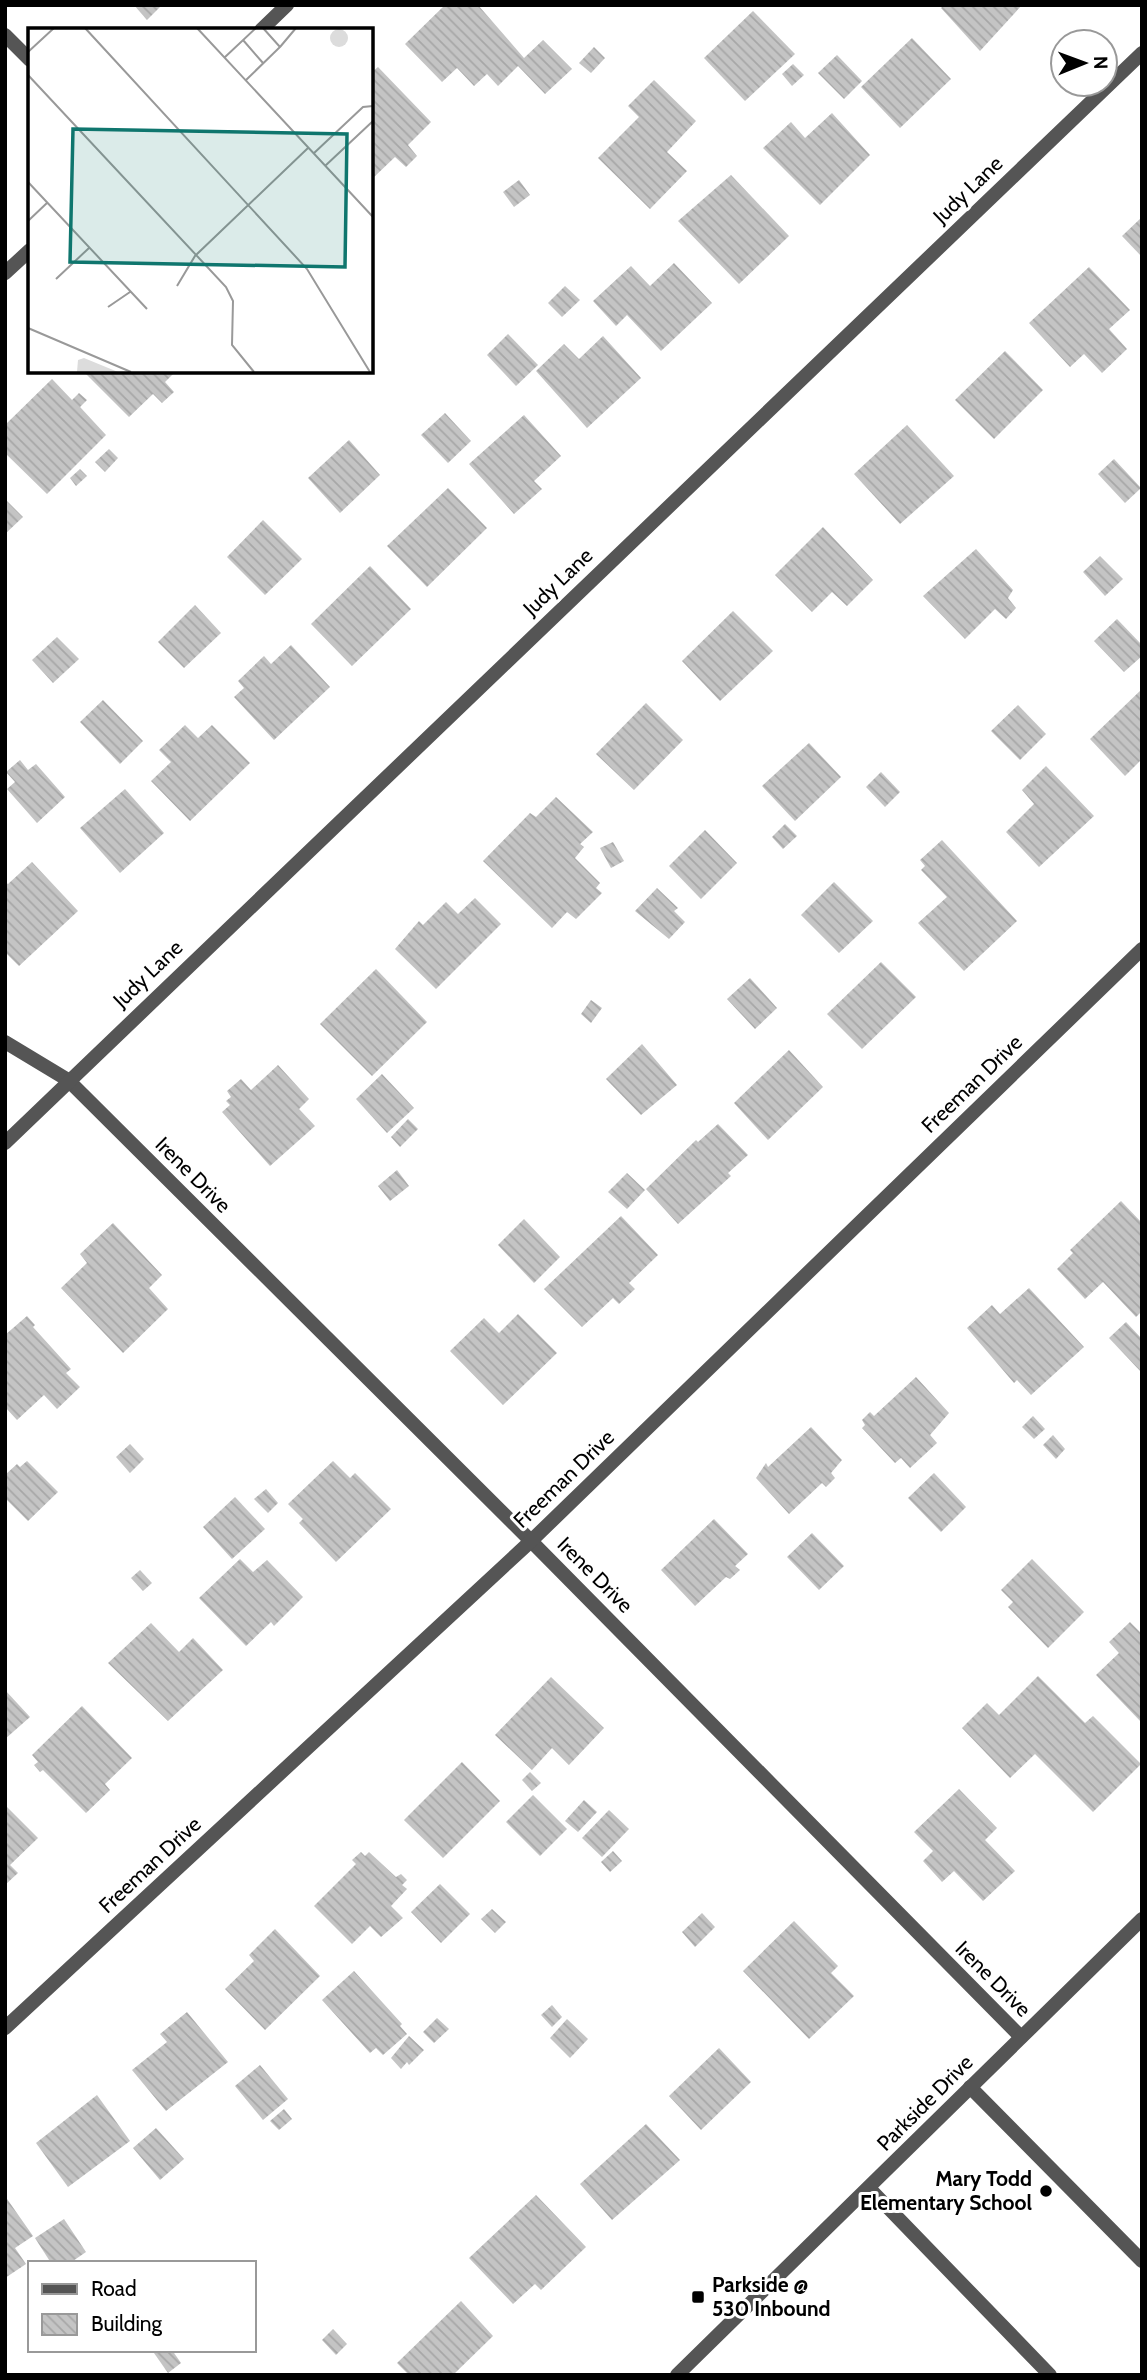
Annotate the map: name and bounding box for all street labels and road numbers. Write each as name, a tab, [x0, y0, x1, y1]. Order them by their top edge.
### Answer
street label: Judy Lane	[927, 151, 1008, 229]
street label: Judy Lane	[517, 543, 598, 621]
street label: Judy Lane	[107, 935, 188, 1013]
street label: Freeman Drive	[916, 1029, 1027, 1138]
street label: Irene Drive	[150, 1132, 237, 1218]
street label: Freeman Drive	[508, 1424, 619, 1533]
street label: Irene Drive	[552, 1532, 639, 1618]
street label: Freeman Drive	[94, 1811, 206, 1918]
street label: Irene Drive	[950, 1936, 1037, 2022]
street label: Parkside Drive	[872, 2049, 978, 2156]

